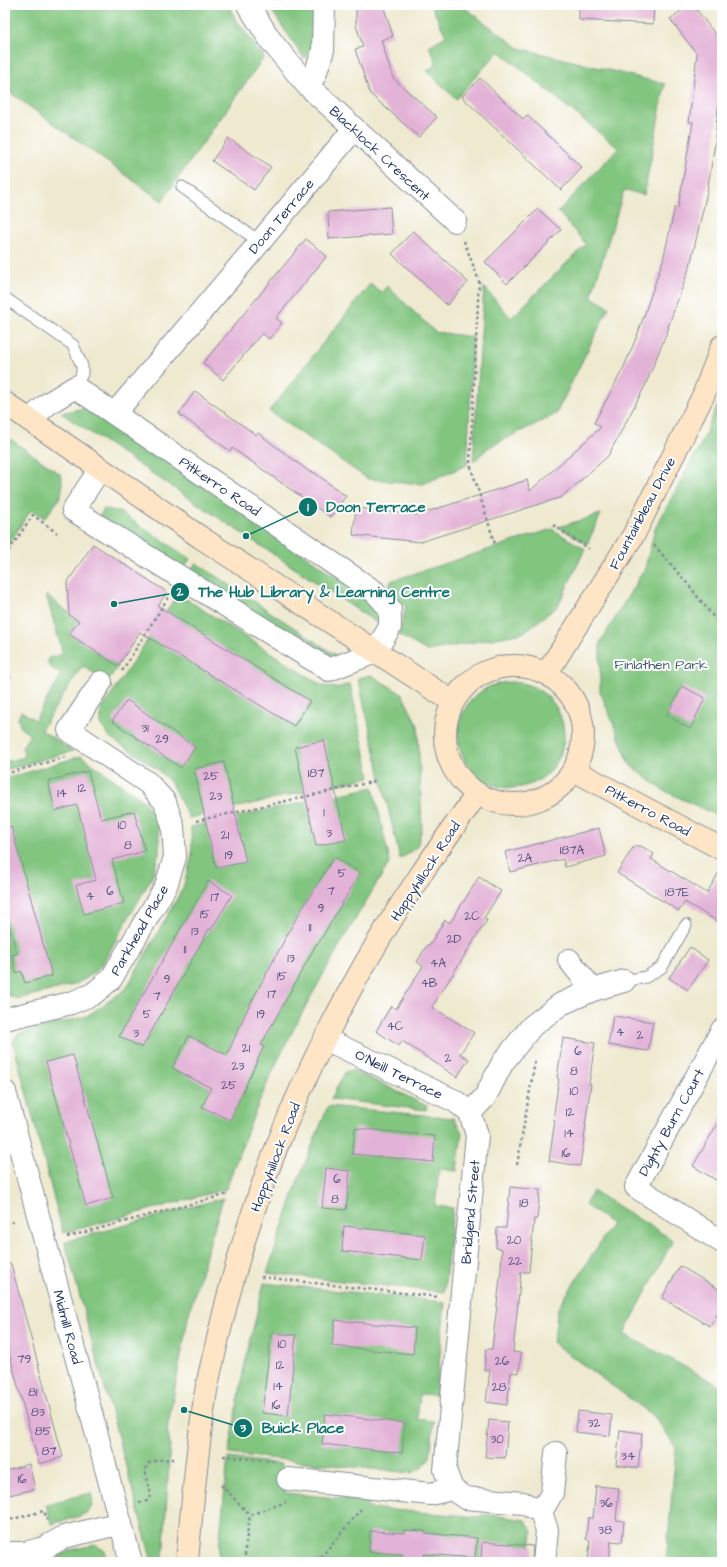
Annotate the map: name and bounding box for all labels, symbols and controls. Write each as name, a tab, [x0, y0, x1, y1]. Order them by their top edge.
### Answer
street label: Blacklock Crescent	[325, 102, 434, 206]
street label: Doon Terrace	[244, 174, 320, 259]
street label: Pitkerro Road	[175, 452, 264, 521]
street label: Fountainbleau Drive	[605, 453, 681, 573]
callout: Doon Terrace	[298, 493, 433, 520]
text: Doon Terrace	[326, 497, 426, 518]
text: 1	[307, 499, 309, 516]
callout: The Hub Library & Learning Centre	[170, 578, 457, 605]
text: The Hub Library & Learning Centre	[197, 582, 450, 605]
text: 2	[176, 584, 184, 601]
park label: Finlathen Park	[614, 655, 708, 675]
house number: 31	[141, 720, 149, 737]
house number: 29	[155, 731, 169, 748]
house number: 187	[308, 765, 325, 782]
house number: 25	[203, 768, 219, 785]
house number: 12	[78, 780, 86, 797]
street label: Pitkerro Road	[601, 780, 694, 842]
house number: 14	[57, 785, 67, 802]
house number: 23	[210, 788, 222, 805]
house number: 1	[323, 804, 325, 821]
house number: 10	[117, 817, 127, 834]
street label: Happyhillock Road	[386, 818, 466, 925]
house number: 3	[326, 825, 332, 842]
house number: 21	[221, 827, 230, 844]
house number: 8	[124, 837, 132, 854]
house number: 187A	[560, 842, 585, 859]
house number: 19	[225, 847, 233, 864]
house number: 2A	[518, 850, 533, 867]
house number: 5	[338, 865, 347, 882]
street label: Parkhead Place	[106, 881, 174, 979]
house number: 6	[106, 883, 114, 900]
house number: 7	[327, 883, 335, 900]
house number: 187E	[665, 884, 689, 901]
house number: 4	[86, 888, 94, 905]
house number: 17	[211, 889, 220, 906]
house number: 9	[318, 900, 325, 917]
house number: 15	[200, 906, 211, 923]
house number: 2C	[464, 908, 480, 925]
house number: 11	[308, 919, 312, 936]
house number: 13	[191, 923, 199, 940]
house number: 2D	[447, 931, 462, 948]
house number: 11	[183, 941, 187, 958]
house number: 13	[287, 950, 295, 967]
house number: 4A	[430, 955, 446, 972]
house number: 15	[277, 968, 288, 985]
house number: 9	[164, 971, 171, 988]
house number: 4B	[421, 975, 438, 992]
house number: 17	[268, 986, 277, 1003]
house number: 7	[153, 988, 161, 1005]
house number: 5	[143, 1006, 152, 1023]
house number: 19	[257, 1006, 265, 1023]
house number: 4C	[387, 1018, 404, 1035]
house number: 4	[616, 1024, 624, 1041]
house number: 3	[133, 1025, 139, 1042]
house number: 2	[637, 1027, 644, 1044]
house number: 21	[242, 1040, 251, 1057]
house number: 6	[574, 1043, 582, 1060]
street label: O'Neill Terrace	[351, 1045, 446, 1105]
house number: 2	[445, 1050, 452, 1067]
house number: 23	[232, 1058, 244, 1075]
house number: 8	[570, 1063, 578, 1080]
street label: Dighty Burn Court	[634, 1065, 710, 1180]
house number: 25	[221, 1077, 237, 1094]
house number: 10	[569, 1083, 579, 1100]
street label: Happyhillock Road	[246, 1100, 306, 1215]
house number: 12	[566, 1104, 574, 1121]
house number: 14	[564, 1125, 574, 1142]
house number: 16	[561, 1145, 571, 1162]
street label: Bridgend Street	[456, 1159, 486, 1265]
house number: 6	[333, 1171, 341, 1188]
house number: 8	[331, 1191, 339, 1208]
house number: 18	[519, 1195, 529, 1212]
house number: 20	[507, 1232, 522, 1249]
house number: 22	[508, 1253, 522, 1270]
street label: Midmill Road	[48, 1288, 87, 1367]
house number: 10	[277, 1336, 287, 1353]
house number: 79	[17, 1351, 31, 1368]
house number: 26	[495, 1353, 510, 1370]
house number: 12	[276, 1357, 284, 1374]
house number: 14	[273, 1378, 283, 1395]
house number: 28	[492, 1379, 507, 1396]
house number: 81	[28, 1384, 38, 1401]
house number: 16	[271, 1397, 281, 1414]
house number: 83	[31, 1404, 45, 1421]
callout: Buick Place	[233, 1415, 352, 1442]
house number: 32	[588, 1415, 601, 1432]
text: Buick Place	[262, 1418, 344, 1439]
text: 3	[239, 1420, 247, 1437]
house number: 85	[35, 1423, 52, 1440]
house number: 30	[490, 1431, 504, 1448]
house number: 87	[41, 1443, 57, 1460]
house number: 34	[621, 1448, 635, 1465]
house number: 16	[17, 1471, 27, 1488]
house number: 36	[599, 1495, 613, 1512]
house number: 38	[598, 1522, 612, 1539]

